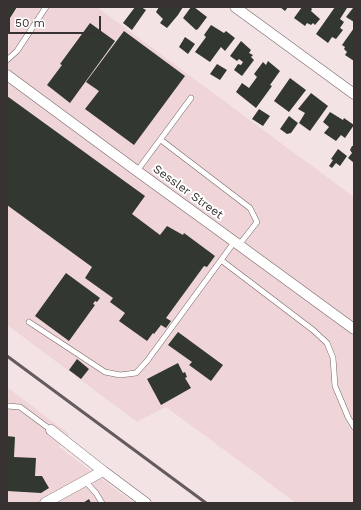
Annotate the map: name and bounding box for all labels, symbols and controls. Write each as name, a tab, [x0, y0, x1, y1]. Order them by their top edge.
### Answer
scale bar	[10, 8, 103, 34]
text: 50 m	[15, 16, 45, 30]
street label: Sessler Street	[150, 162, 226, 222]

